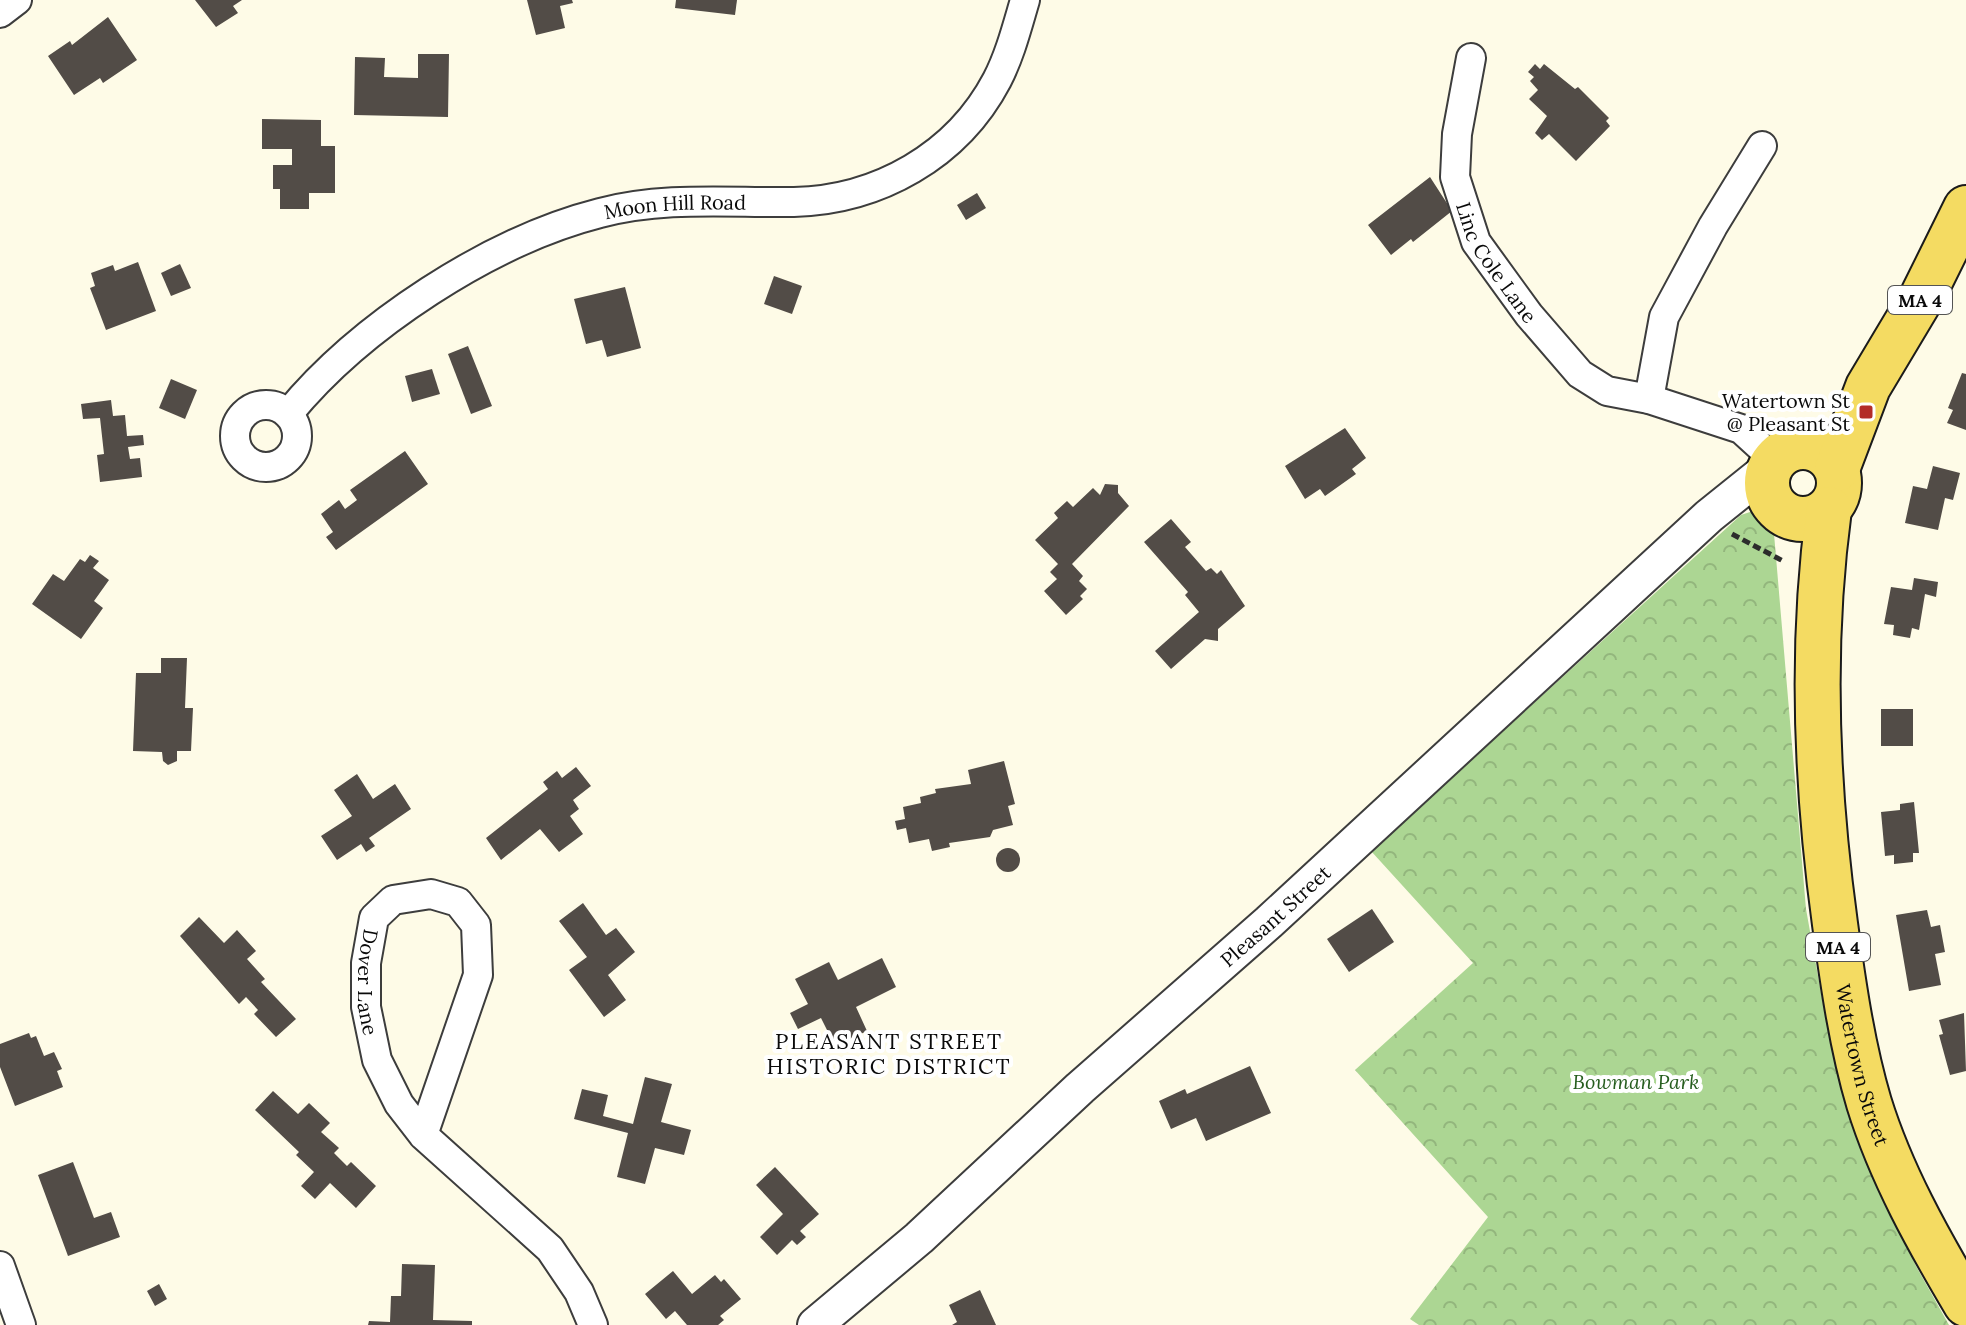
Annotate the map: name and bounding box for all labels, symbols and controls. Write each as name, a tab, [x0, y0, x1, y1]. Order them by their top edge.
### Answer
street label: Moon Hill Road	[601, 189, 746, 224]
street label: Linc Cole Lane	[1451, 199, 1543, 328]
road number: MA 4	[1888, 286, 1952, 314]
place label: Watertown St @ Pleasant St	[1722, 388, 1850, 436]
marker: Watertown St @ Pleasant St	[1857, 403, 1875, 421]
street label: Pleasant Street	[1215, 859, 1336, 972]
street label: Dover Lane	[353, 927, 384, 1037]
road number: MA 4	[1806, 933, 1870, 961]
street label: Watertown Street	[1831, 982, 1896, 1150]
district label: PLEASANT STREET HISTORIC DISTRICT	[766, 1027, 1012, 1080]
park label: Bowman Park	[1573, 1069, 1699, 1094]

